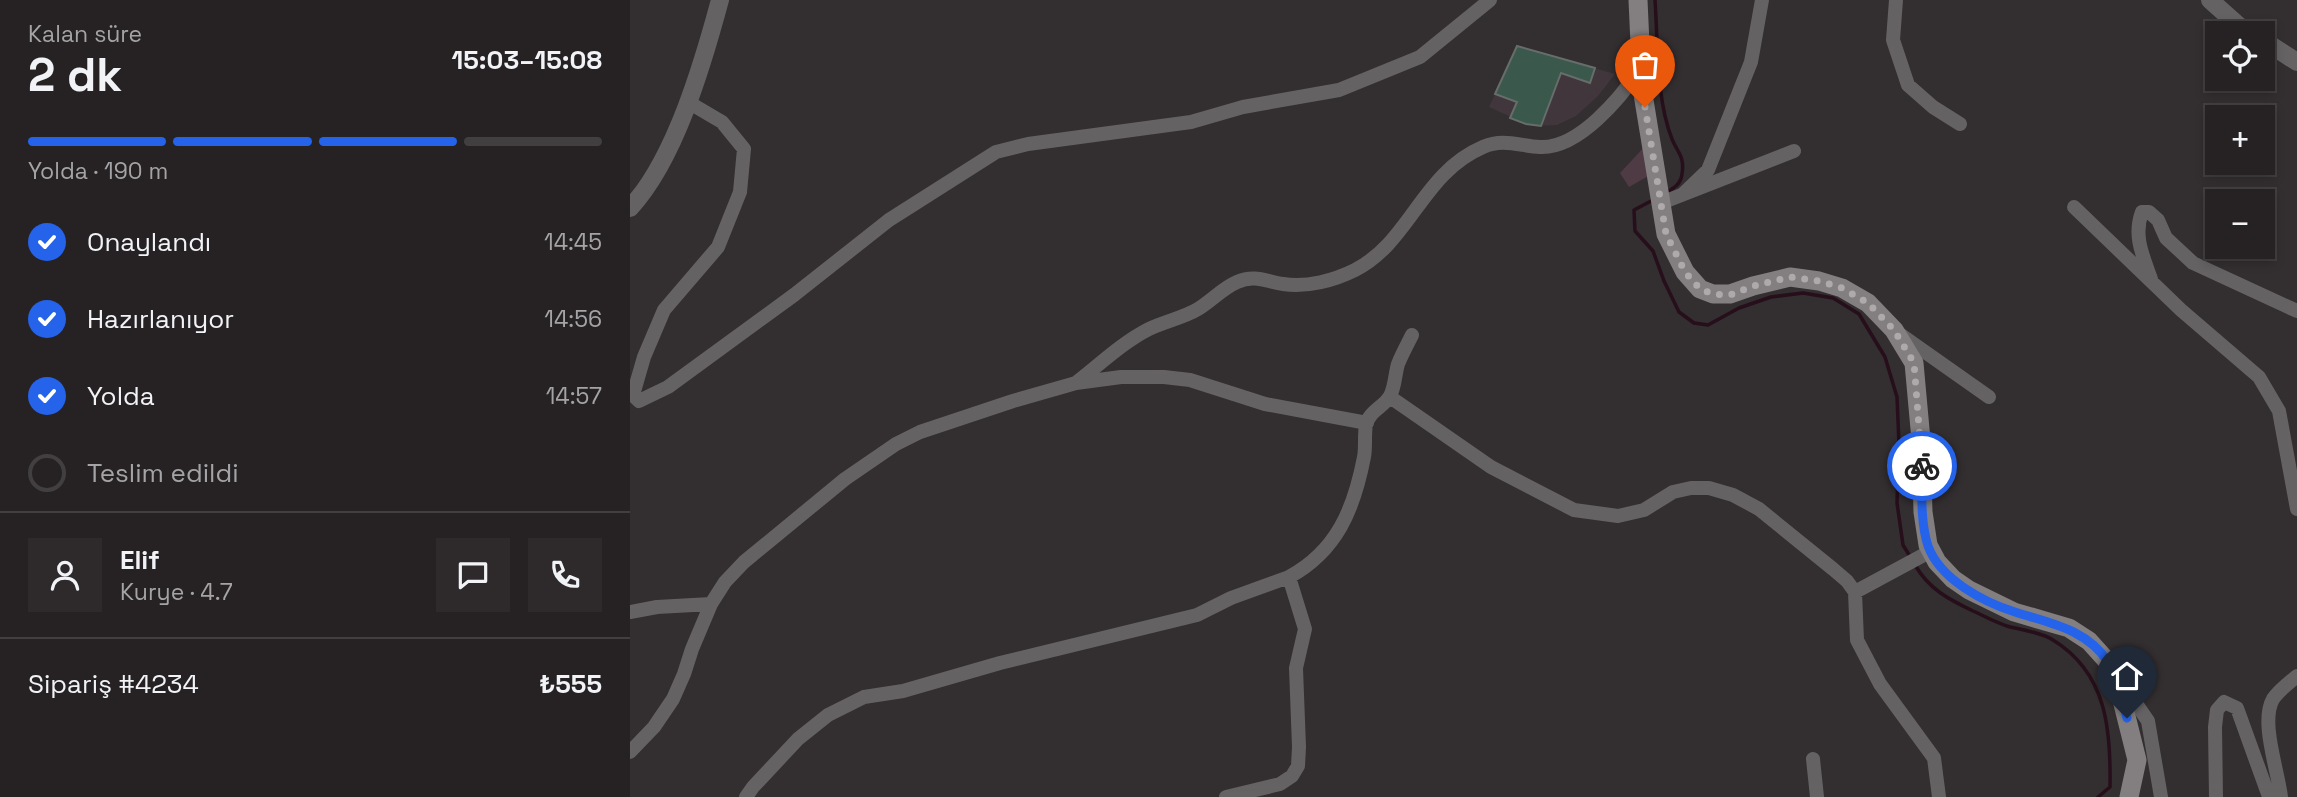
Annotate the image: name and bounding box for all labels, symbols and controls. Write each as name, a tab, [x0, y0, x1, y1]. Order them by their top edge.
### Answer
text: Kalan süre	[28, 19, 142, 49]
map controls	[2205, 21, 2275, 259]
button: locate	[2205, 21, 2275, 91]
pin	[1615, 35, 1675, 107]
text: 15:03–15:08	[452, 43, 602, 77]
text: 2 dk	[28, 46, 122, 104]
icon: bag	[1626, 46, 1664, 84]
button: +	[2205, 105, 2275, 175]
text: Yolda · 190 m	[28, 156, 168, 186]
button: −	[2205, 189, 2275, 259]
icon: check	[28, 223, 66, 261]
text: Onaylandı	[87, 225, 211, 259]
text: 14:45	[544, 227, 602, 257]
icon: check	[28, 300, 66, 338]
text: Hazırlanıyor	[87, 302, 234, 336]
text: 14:56	[544, 304, 602, 334]
icon: check	[28, 377, 66, 415]
text: Yolda	[87, 379, 155, 413]
text: 14:57	[546, 381, 602, 411]
courier	[1887, 431, 1957, 501]
icon: bike	[1903, 447, 1941, 485]
text: Teslim edildi	[87, 456, 239, 490]
button: person	[28, 538, 102, 612]
button: chat	[436, 538, 510, 612]
button: phone	[528, 538, 602, 612]
text: Elif	[120, 543, 160, 577]
text: Kurye · 4.7	[120, 577, 233, 607]
pin	[2097, 646, 2157, 718]
icon: home	[2108, 657, 2146, 695]
text: Sipariş #4234	[28, 667, 199, 701]
text: ₺555	[539, 667, 602, 701]

